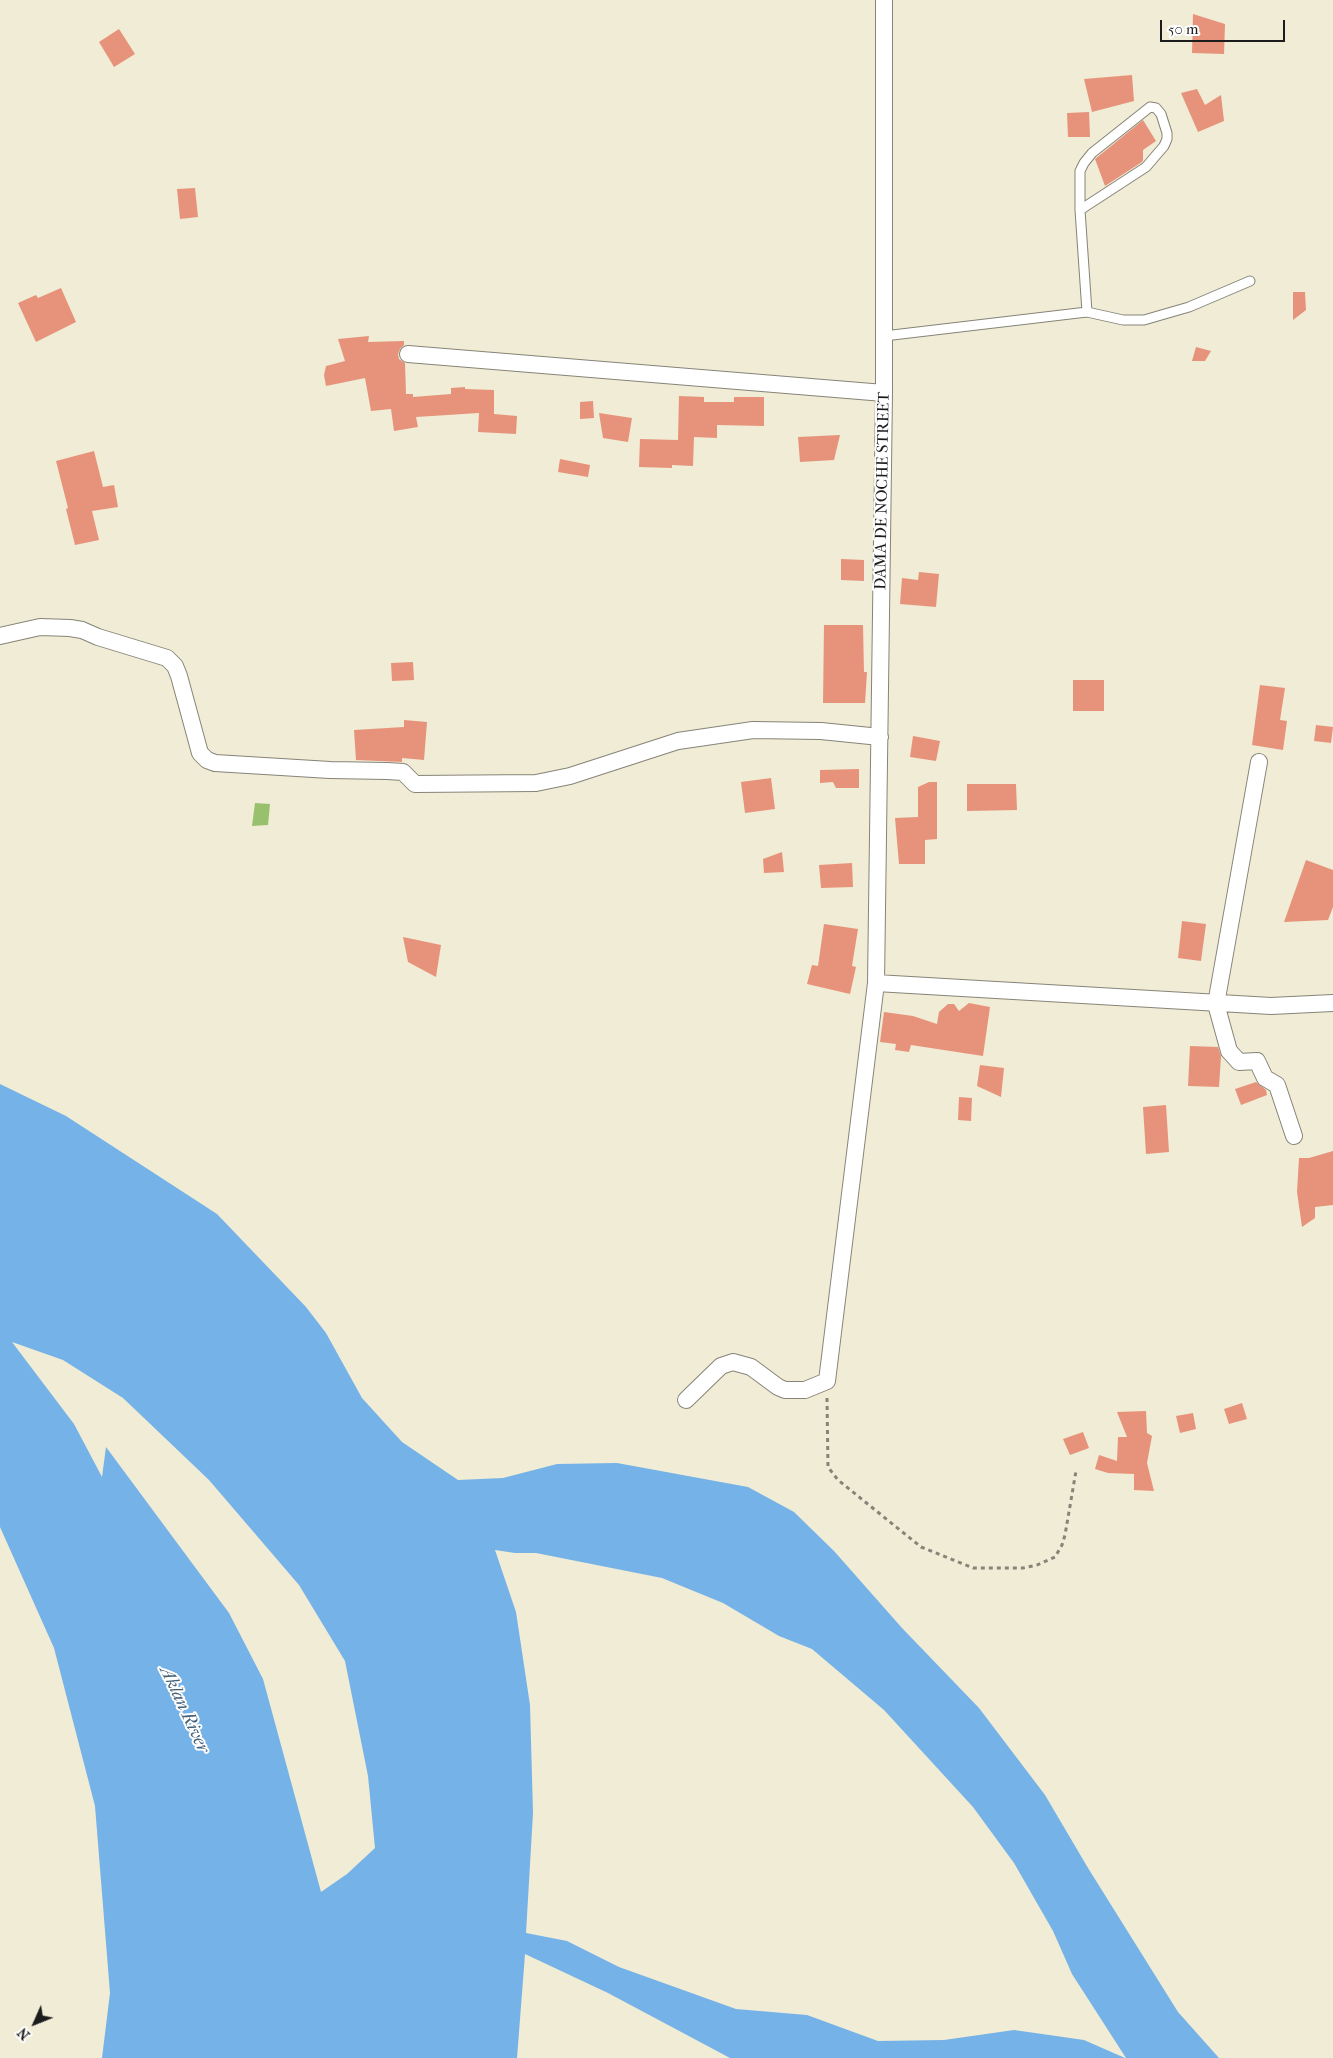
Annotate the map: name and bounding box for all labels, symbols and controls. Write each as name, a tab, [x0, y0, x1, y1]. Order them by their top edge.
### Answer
scale bar	[1163, 10, 1288, 42]
text: 50 m	[1168, 20, 1198, 38]
street label: DAMA DE NOCHE STREET	[872, 392, 894, 590]
water label: Aklan River	[155, 1663, 213, 1757]
north arrow	[10, 1998, 60, 2048]
text: N	[14, 2024, 34, 2043]

